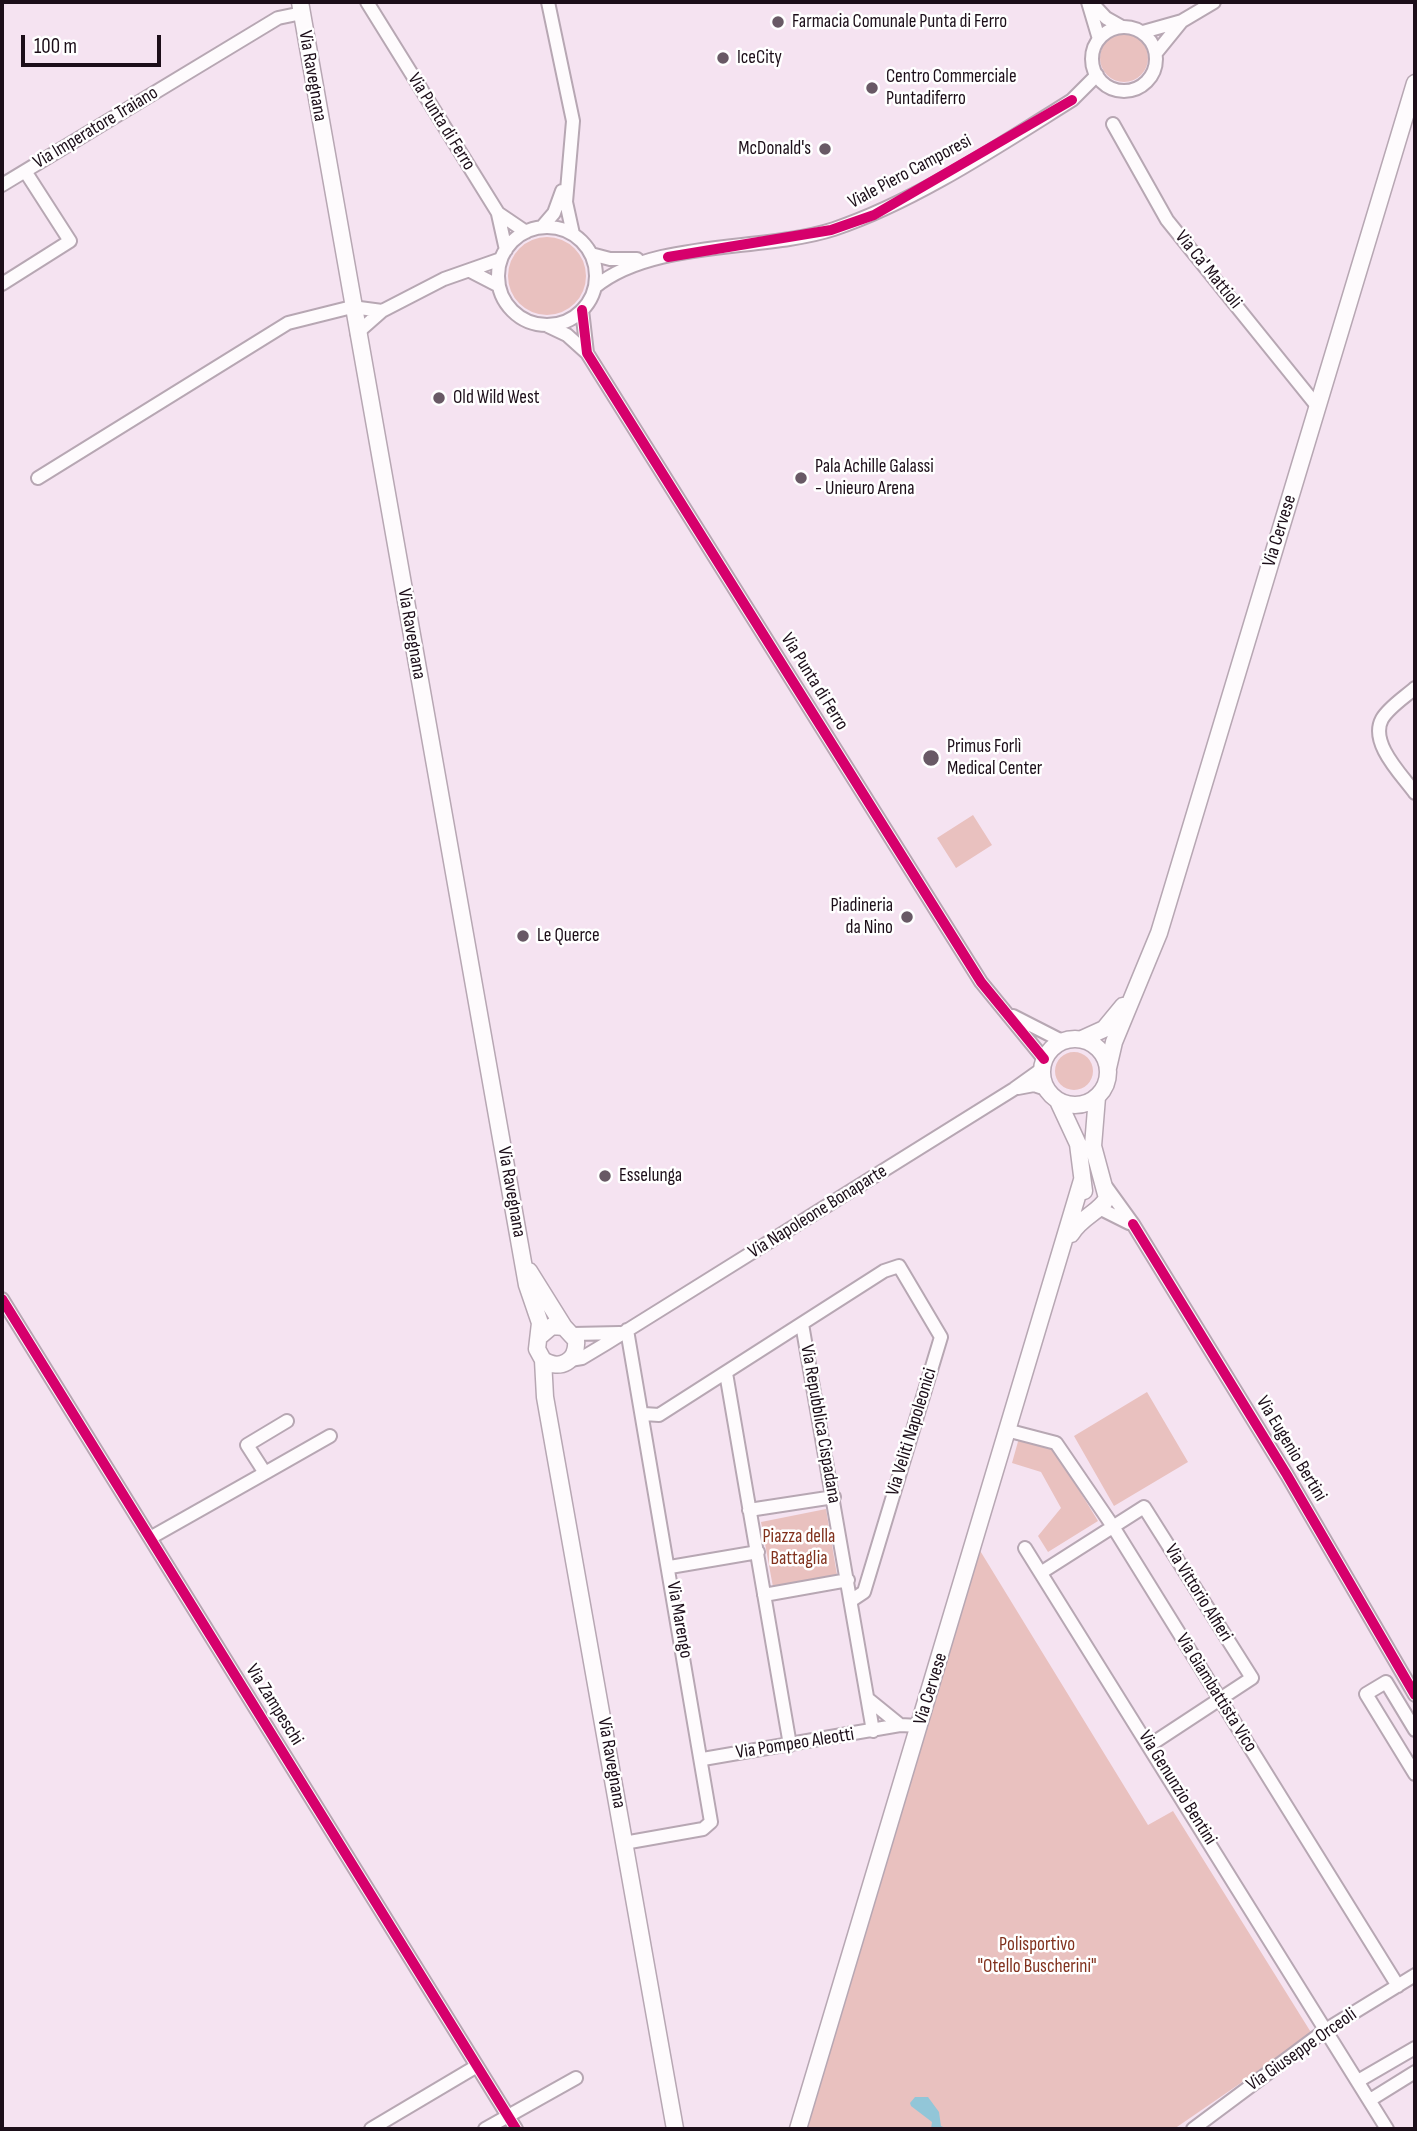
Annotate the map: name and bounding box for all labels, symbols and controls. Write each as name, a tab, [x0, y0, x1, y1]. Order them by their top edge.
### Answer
place label: Farmacia Comunale Punta di Ferro	[792, 11, 1007, 33]
marker: Farmacia Comunale Punta di Ferro	[770, 14, 786, 30]
scale bar	[24, 21, 164, 65]
street label: Via Ravegnana	[293, 29, 331, 123]
text: 100 m	[34, 34, 77, 59]
place label: IceCity	[737, 47, 782, 69]
marker: IceCity	[715, 50, 731, 66]
place label: Centro Commerciale Puntadiferro	[886, 66, 1017, 110]
street label: Via Punta di Ferro	[402, 69, 480, 175]
marker: Centro Commerciale Puntadiferro	[864, 80, 880, 96]
street label: Via Imperatore Traiano	[30, 82, 162, 174]
street label: Viale Piero Camporesi	[845, 130, 975, 214]
place label: McDonald's	[738, 138, 811, 160]
marker: McDonald's	[817, 141, 833, 157]
street label: Via Ca' Mattioli	[1170, 226, 1246, 314]
place label: Old Wild West	[453, 387, 540, 409]
marker: Old Wild West	[431, 390, 447, 406]
place label: Pala Achille Galassi - Unieuro Arena	[815, 456, 934, 500]
marker: Pala Achille Galassi - Unieuro Arena	[793, 470, 809, 486]
street label: Via Cervese	[1258, 492, 1302, 570]
street label: Via Ravegnana	[392, 587, 430, 681]
street label: Via Punta di Ferro	[775, 629, 853, 735]
place label: Primus Forlì Medical Center	[947, 736, 1042, 780]
marker: Primus Forlì Medical Center	[921, 748, 941, 768]
place label: Piadineria da Nino	[831, 895, 893, 939]
marker: Piadineria da Nino	[899, 909, 915, 925]
place label: Le Querce	[537, 925, 600, 947]
marker: Le Querce	[515, 928, 531, 944]
street label: Via Ravegnana	[492, 1145, 530, 1239]
street label: Via Napoleone Bonaparte	[745, 1160, 891, 1264]
place label: Esselunga	[619, 1165, 682, 1187]
marker: Esselunga	[597, 1168, 613, 1184]
street label: Via Repubblica Cispadana	[795, 1343, 845, 1505]
street label: Via Veliti Napoleonici	[882, 1365, 942, 1499]
street label: Via Eugenio Bertini	[1251, 1392, 1331, 1506]
park label: Piazza della Battaglia	[763, 1526, 835, 1570]
street label: Via Vittorio Alfieri	[1159, 1540, 1237, 1646]
street label: Via Marengo	[661, 1580, 697, 1660]
street label: Via Giambattista Vico	[1170, 1629, 1262, 1757]
street label: Via Cervese	[909, 1650, 953, 1728]
street label: Via Zampeschi	[240, 1660, 308, 1750]
street label: Via Ravegnana	[592, 1716, 630, 1810]
street label: Via Pompeo Aleotti	[734, 1723, 856, 1765]
street label: Via Genunzio Bentini	[1133, 1727, 1221, 1849]
park label: Polisportivo "Otello Buscherini"	[978, 1934, 1096, 1978]
street label: Via Giuseppe Orceoli	[1243, 2004, 1361, 2096]

